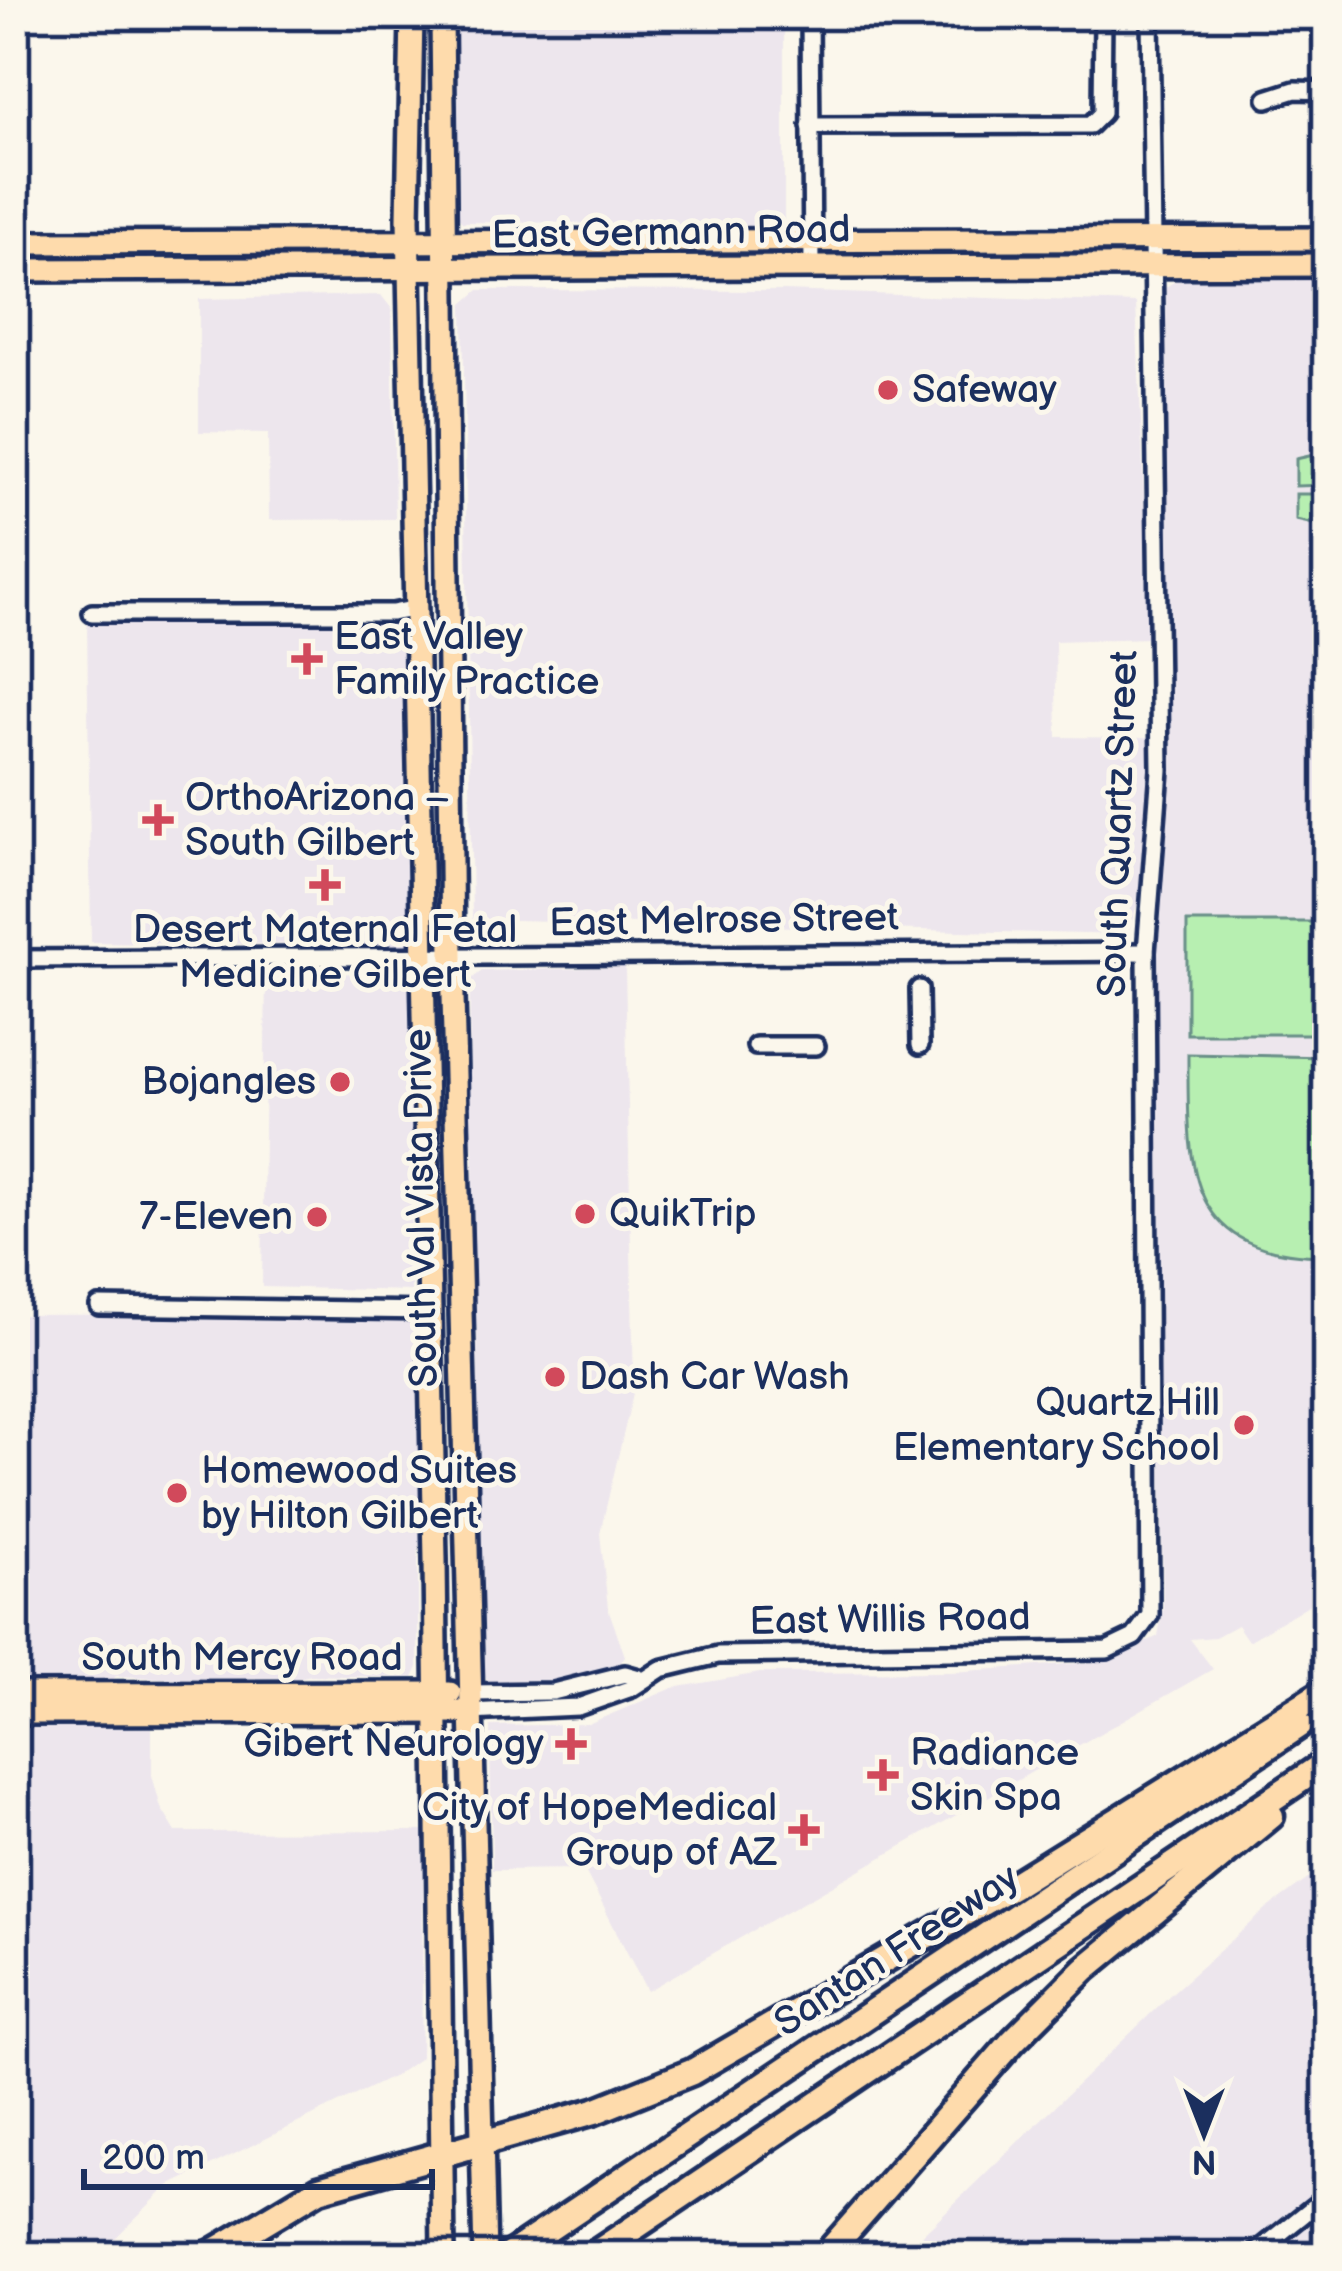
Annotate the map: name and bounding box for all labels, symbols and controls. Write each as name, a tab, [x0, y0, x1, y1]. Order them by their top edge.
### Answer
street label: East Germann Road	[491, 206, 851, 260]
place label: Safeway	[912, 367, 1057, 414]
marker: Safeway	[875, 377, 901, 403]
place label: East Valley Family Practice	[334, 614, 599, 706]
marker: East Valley Family Practice	[291, 643, 323, 675]
street label: South Quartz Street	[1089, 650, 1149, 998]
place label: OrthoArizona – South Gilbert	[185, 775, 450, 867]
marker: OrthoArizona – South Gilbert	[142, 804, 174, 836]
marker: Desert Maternal Fetal Medicine Gilbert	[309, 869, 341, 901]
street label: East Melrose Street	[549, 894, 899, 948]
place label: Desert Maternal Fetal Medicine Gilbert	[133, 907, 517, 999]
street label: South Val Vista Drive	[395, 1028, 449, 1388]
place label: Bojangles	[141, 1059, 316, 1106]
marker: Bojangles	[327, 1069, 353, 1095]
place label: QuikTrip	[609, 1191, 757, 1238]
place label: 7-Eleven	[139, 1194, 293, 1241]
marker: QuikTrip	[572, 1201, 598, 1227]
marker: 7-Eleven	[304, 1204, 330, 1230]
place label: Dash Car Wash	[579, 1354, 850, 1401]
marker: Dash Car Wash	[542, 1364, 568, 1390]
place label: Quartz Hill Elementary School	[893, 1380, 1220, 1472]
marker: Quartz Hill Elementary School	[1231, 1412, 1257, 1438]
place label: Homewood Suites by Hilton Gilbert	[201, 1448, 517, 1540]
marker: Homewood Suites by Hilton Gilbert	[164, 1480, 190, 1506]
street label: East Willis Road	[749, 1594, 1031, 1646]
street label: South Mercy Road	[81, 1635, 403, 1682]
place label: Gibert Neurology	[243, 1721, 544, 1768]
marker: Gibert Neurology	[555, 1728, 587, 1760]
place label: Radiance Skin Spa	[910, 1730, 1079, 1822]
marker: Radiance Skin Spa	[867, 1759, 899, 1791]
place label: City of HopeMedical Group of AZ	[422, 1785, 777, 1877]
marker: City of HopeMedical Group of AZ	[788, 1814, 820, 1846]
street label: Santan Freeway	[766, 1854, 1028, 2047]
north arrow	[1144, 2073, 1264, 2193]
scale bar	[84, 2115, 432, 2189]
text: 200 m	[102, 2137, 205, 2180]
text: N	[1192, 2141, 1216, 2181]

